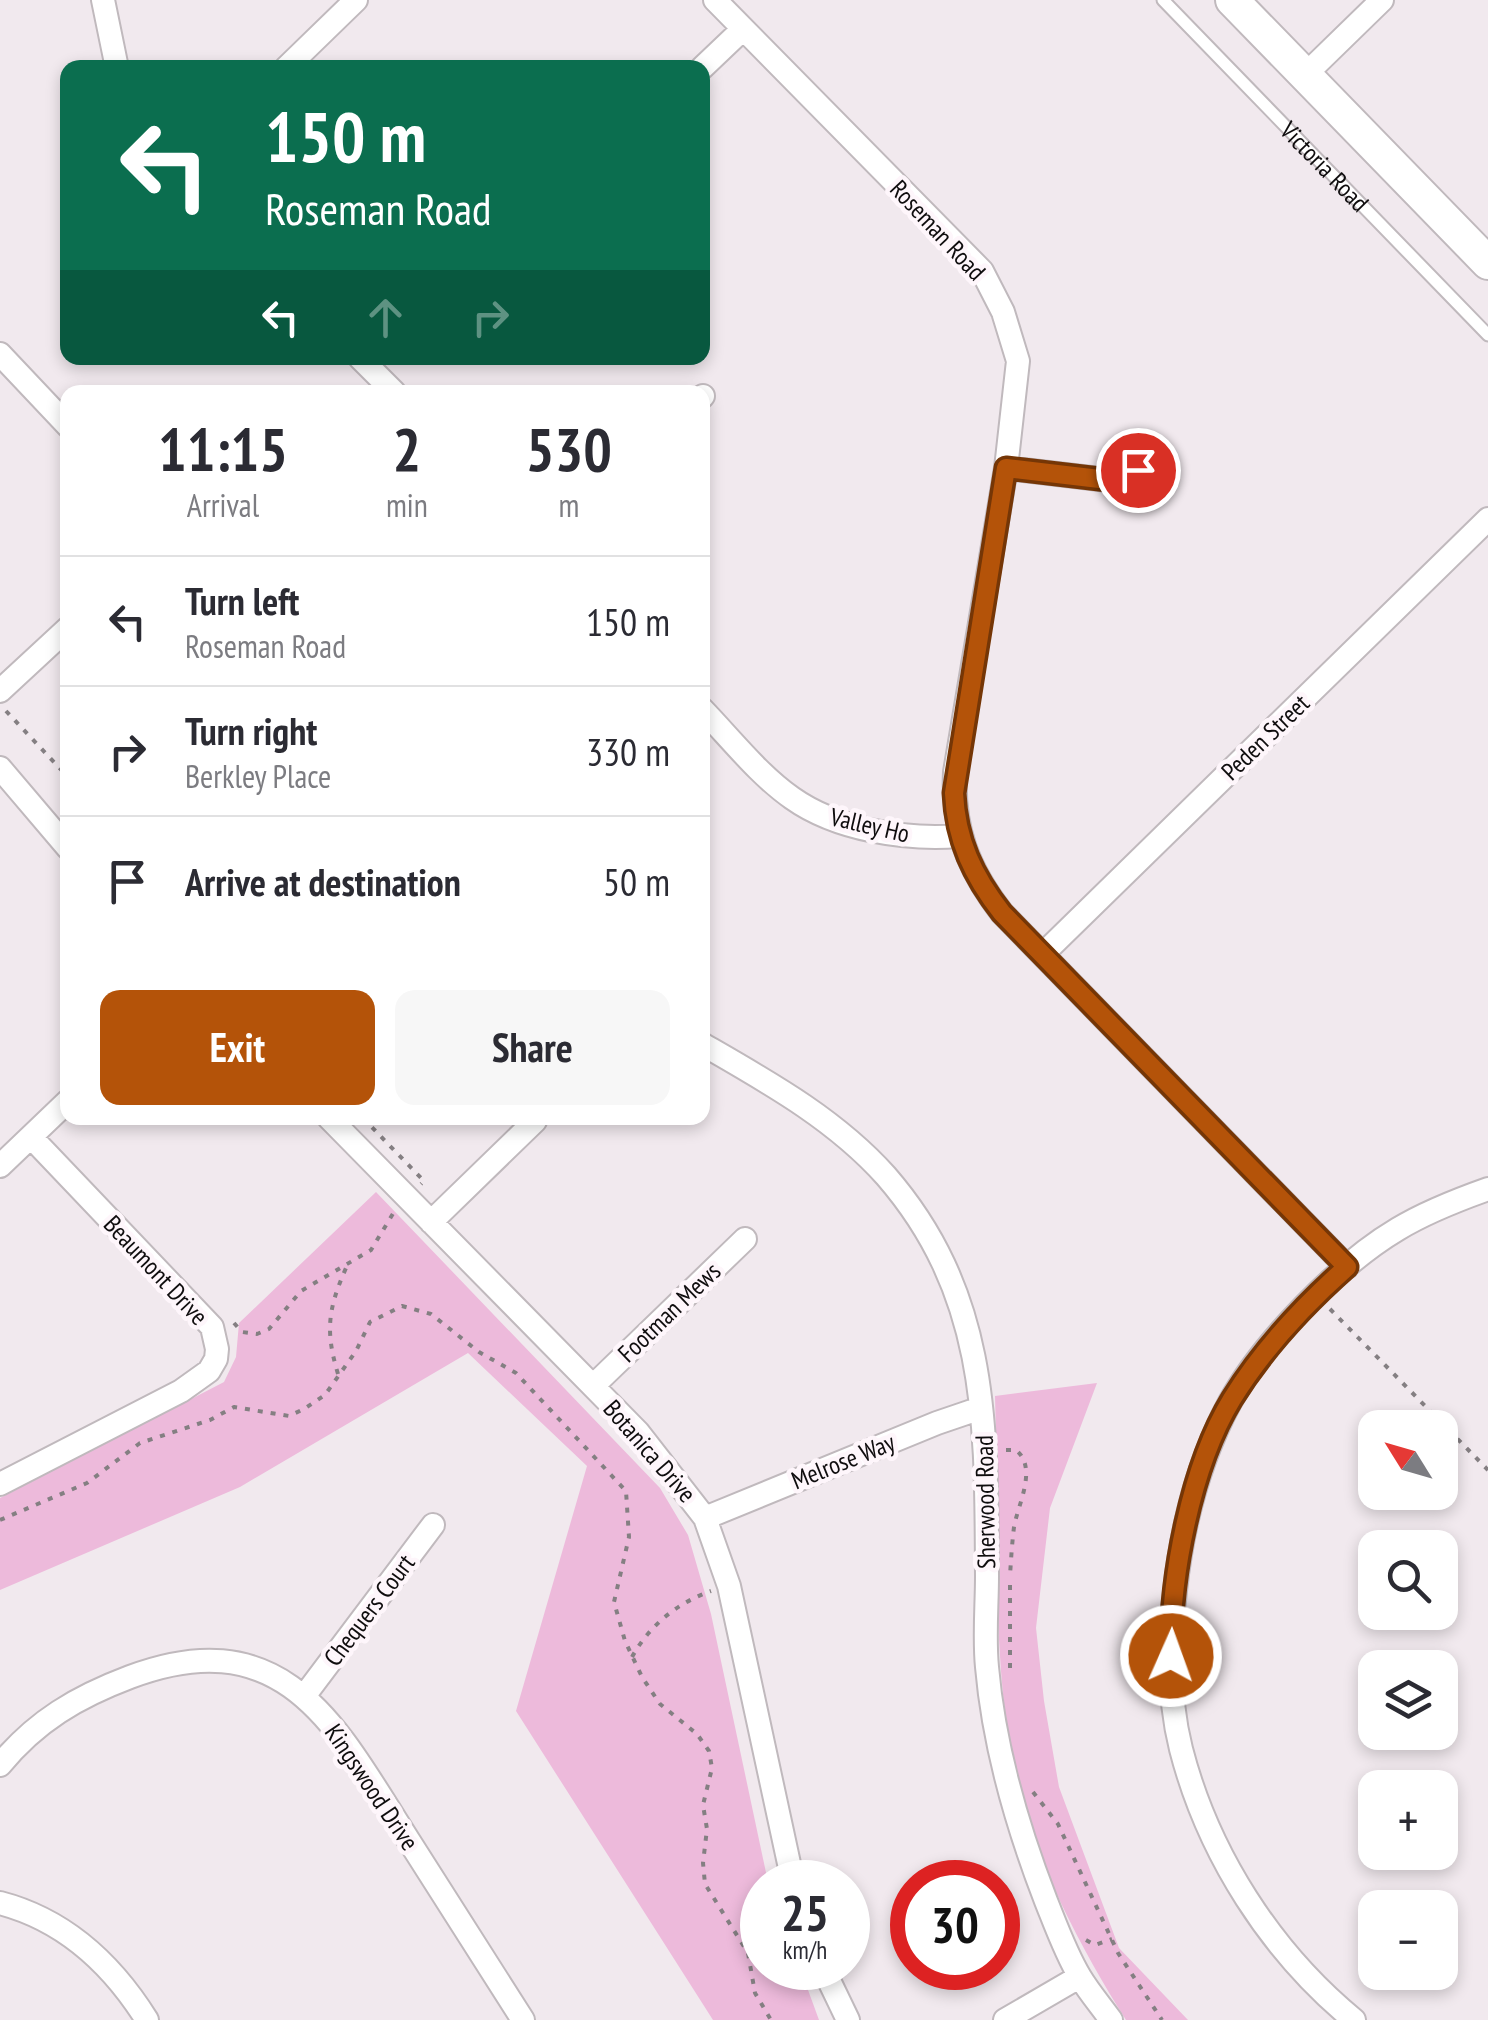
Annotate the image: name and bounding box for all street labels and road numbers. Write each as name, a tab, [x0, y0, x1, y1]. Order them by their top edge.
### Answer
street label: Victoria Road	[1273, 114, 1376, 218]
street label: Roseman Road	[883, 173, 993, 287]
street label: Peden Street	[1214, 687, 1316, 787]
street label: Valley Ho	[826, 800, 913, 850]
street label: Beaumont Drive	[97, 1208, 215, 1332]
street label: Footman Mews	[611, 1255, 727, 1369]
street label: Botanica Drive	[597, 1393, 703, 1509]
street label: Melrose Way	[787, 1426, 900, 1496]
street label: Sherwood Road	[968, 1435, 1002, 1569]
street label: Chequers Court	[317, 1548, 422, 1672]
street label: Kingswood Drive	[318, 1718, 426, 1856]

